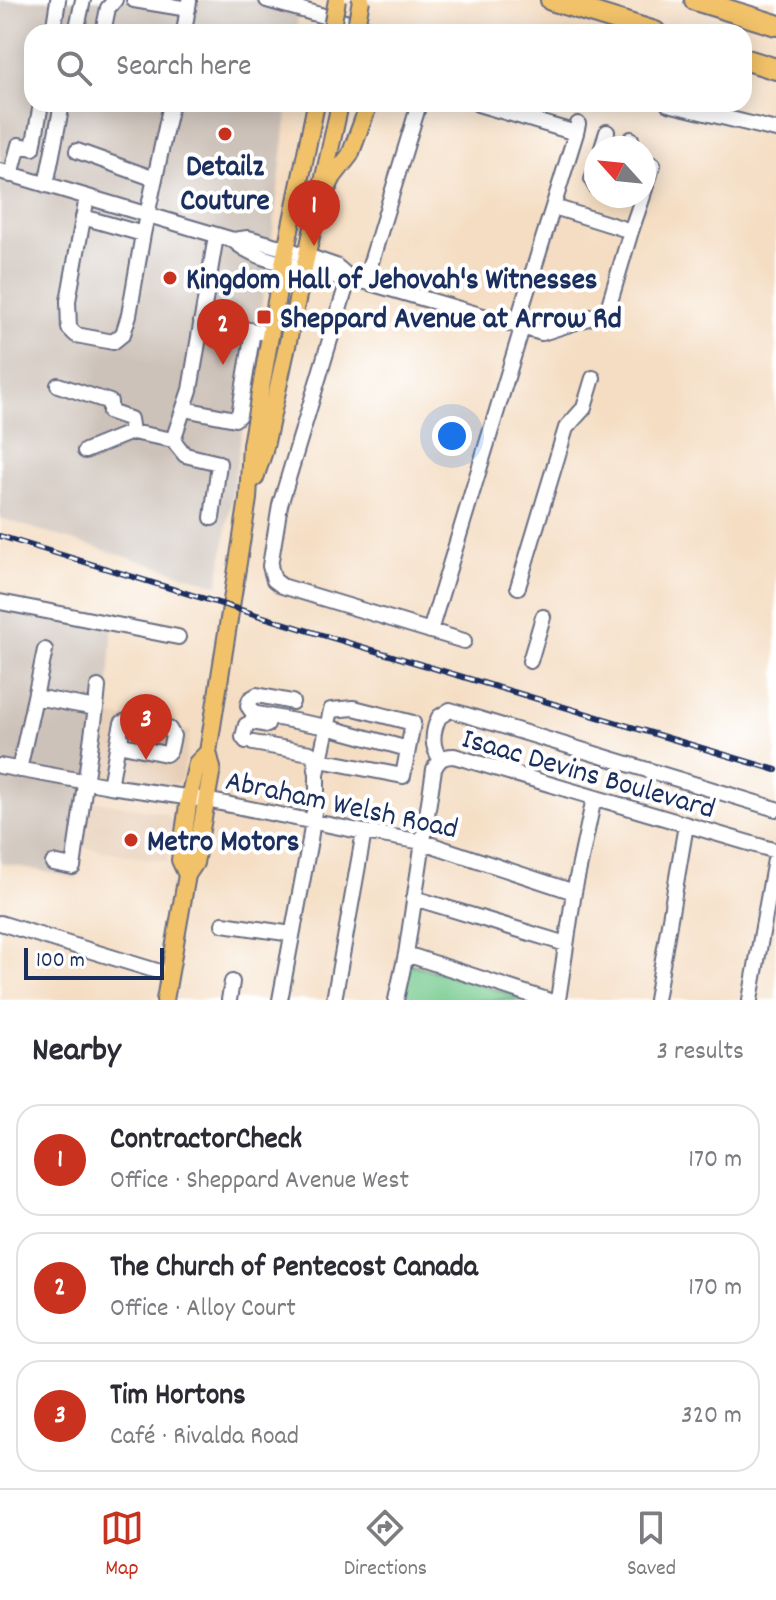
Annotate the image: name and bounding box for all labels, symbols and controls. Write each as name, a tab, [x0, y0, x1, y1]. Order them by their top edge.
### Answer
search box	[24, 24, 752, 112]
icon: search	[52, 46, 96, 90]
text: Search here	[116, 47, 252, 90]
marker: Detailz Couture	[216, 125, 234, 143]
north arrow	[584, 136, 656, 208]
place label: Detailz Couture	[180, 148, 270, 225]
pin: 1	[288, 180, 340, 246]
place label: Kingdom Hall of Jehovah's Witnesses	[186, 261, 597, 304]
marker: Kingdom Hall of Jehovah's Witnesses	[161, 269, 179, 287]
pin: 2	[197, 299, 249, 365]
place label: Sheppard Avenue at Arrow Rd	[280, 300, 622, 343]
marker: Sheppard Avenue at Arrow Rd	[255, 308, 273, 326]
your location	[432, 416, 472, 456]
pin: 3	[120, 694, 172, 760]
street label: Isaac Devins Boulevard	[456, 720, 719, 833]
street label: Abraham Welsh Road	[221, 762, 461, 853]
place label: Metro Motors	[147, 823, 299, 866]
marker: Metro Motors	[122, 831, 140, 849]
scale bar	[24, 944, 164, 980]
text: 100 m	[36, 946, 85, 977]
text: Nearby	[32, 1028, 121, 1077]
text: 3 results	[657, 1034, 744, 1071]
text: ContractorCheck	[110, 1120, 302, 1163]
text: 1	[57, 1142, 63, 1179]
text: 170 m	[688, 1142, 742, 1179]
text: Office · Sheppard Avenue West	[110, 1163, 409, 1200]
text: The Church of Pentecost Canada	[110, 1248, 478, 1291]
text: 2	[54, 1270, 66, 1307]
text: 170 m	[688, 1270, 742, 1307]
text: Office · Alloy Court	[110, 1291, 296, 1328]
text: Tim Hortons	[110, 1376, 246, 1419]
text: 3	[54, 1398, 66, 1435]
text: 320 m	[681, 1398, 742, 1435]
text: Café · Rivalda Road	[110, 1419, 299, 1456]
tab: Map	[100, 1506, 144, 1585]
tab: Directions	[344, 1506, 427, 1585]
tab: Saved	[627, 1506, 676, 1585]

